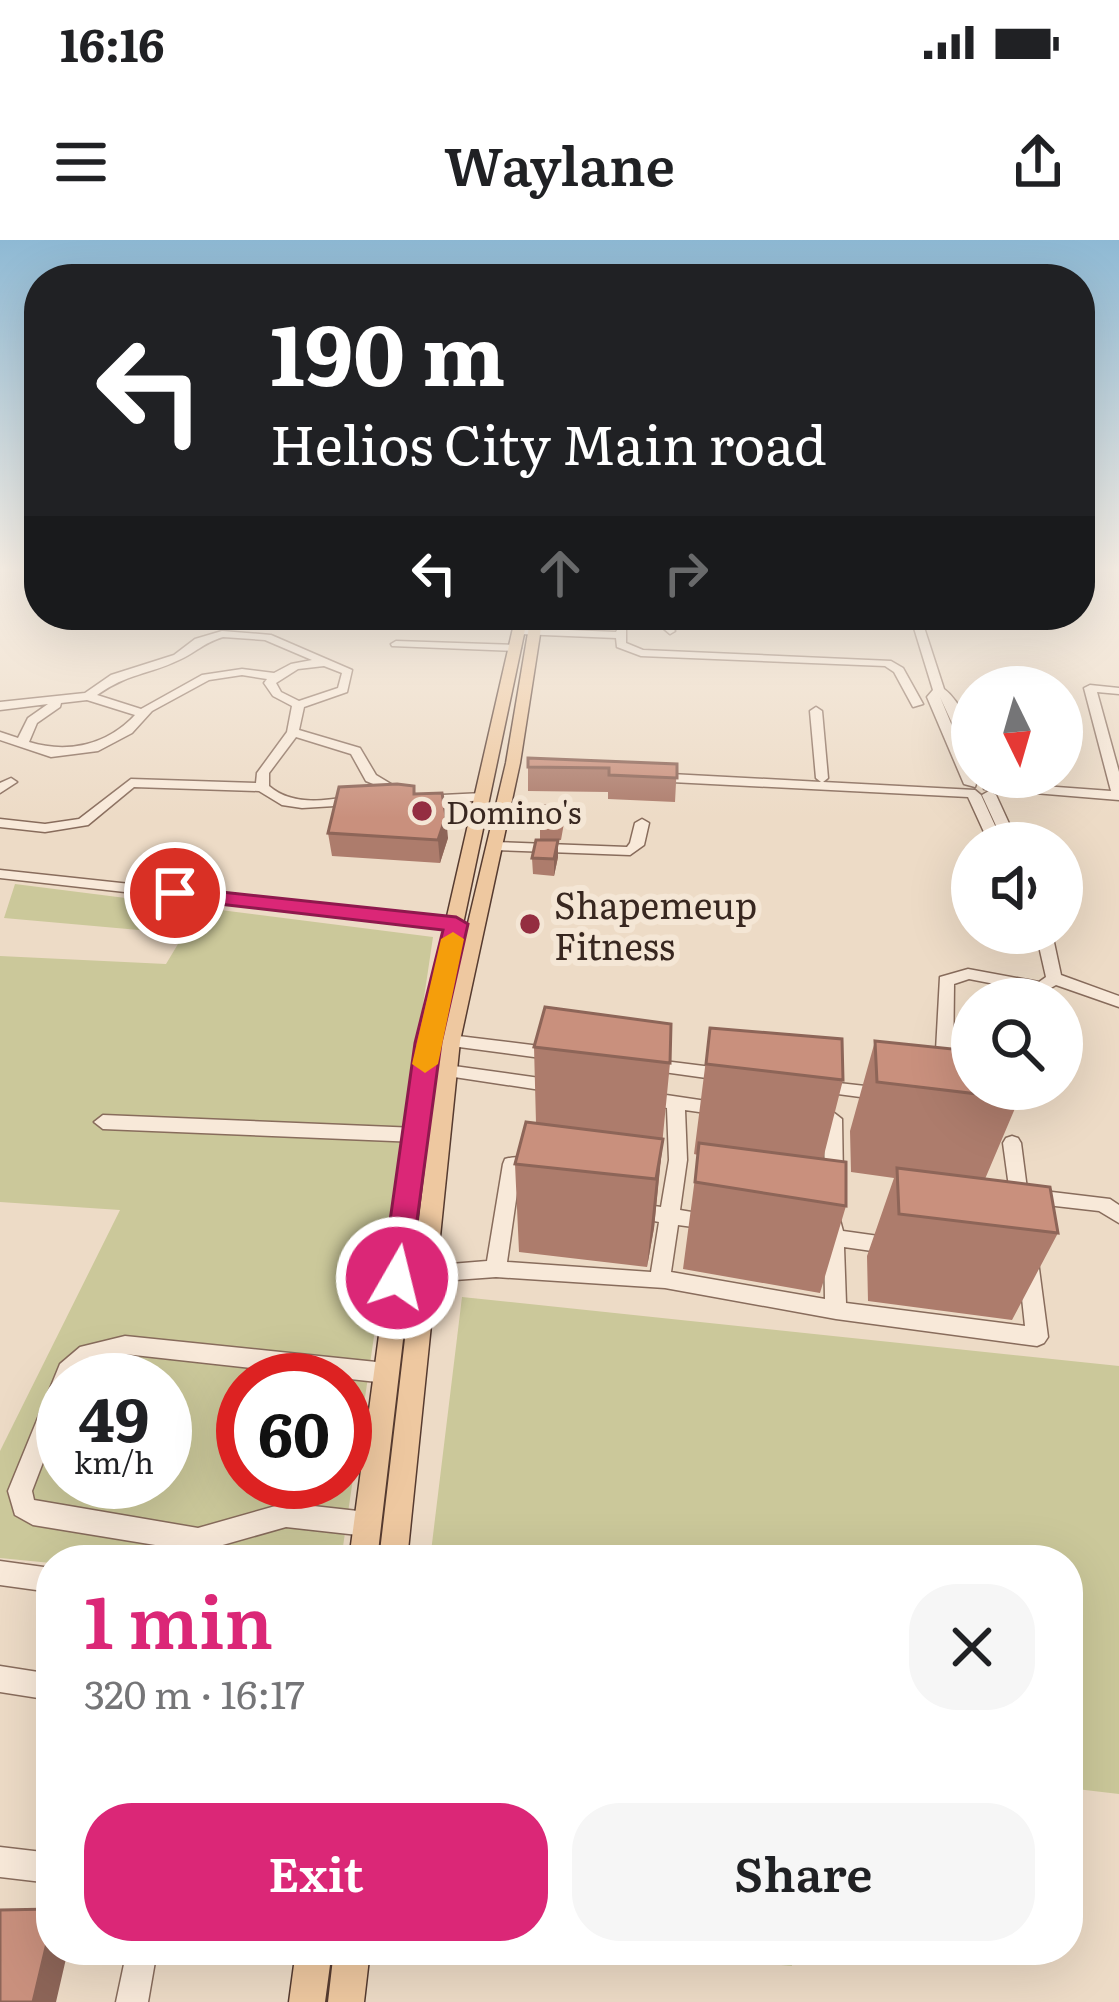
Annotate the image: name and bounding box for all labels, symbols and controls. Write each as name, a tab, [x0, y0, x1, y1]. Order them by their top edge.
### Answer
text: 16:16	[60, 9, 165, 76]
text: Waylane	[444, 122, 675, 203]
icon: menu	[48, 129, 114, 195]
icon: share	[1005, 129, 1071, 195]
text: 190 m	[270, 287, 505, 412]
icon: left	[72, 312, 228, 468]
text: Helios City Main road	[270, 401, 827, 482]
icon: left	[401, 540, 467, 606]
icon: ahead	[527, 540, 593, 606]
icon: right	[653, 540, 719, 606]
north arrow	[951, 666, 1083, 798]
map controls	[951, 666, 1083, 1110]
place label: Domino's	[446, 789, 581, 833]
marker: Domino's	[409, 798, 435, 824]
button: sound	[951, 822, 1083, 954]
pin	[124, 842, 226, 944]
icon: arrive	[142, 860, 208, 926]
place label: Shapemeup Fitness	[554, 877, 757, 971]
marker: Shapemeup Fitness	[517, 911, 543, 937]
button: search	[951, 978, 1083, 1110]
position arrow	[334, 1215, 460, 1341]
speed limit sign: 60	[216, 1353, 372, 1509]
text: 49	[79, 1371, 149, 1460]
text: km/h	[74, 1439, 154, 1483]
text: 1 min	[84, 1564, 273, 1671]
button: close	[909, 1584, 1035, 1710]
text: 320 m · 16:17	[84, 1663, 305, 1721]
button: Exit	[84, 1803, 548, 1941]
button: Share	[572, 1803, 1035, 1941]

